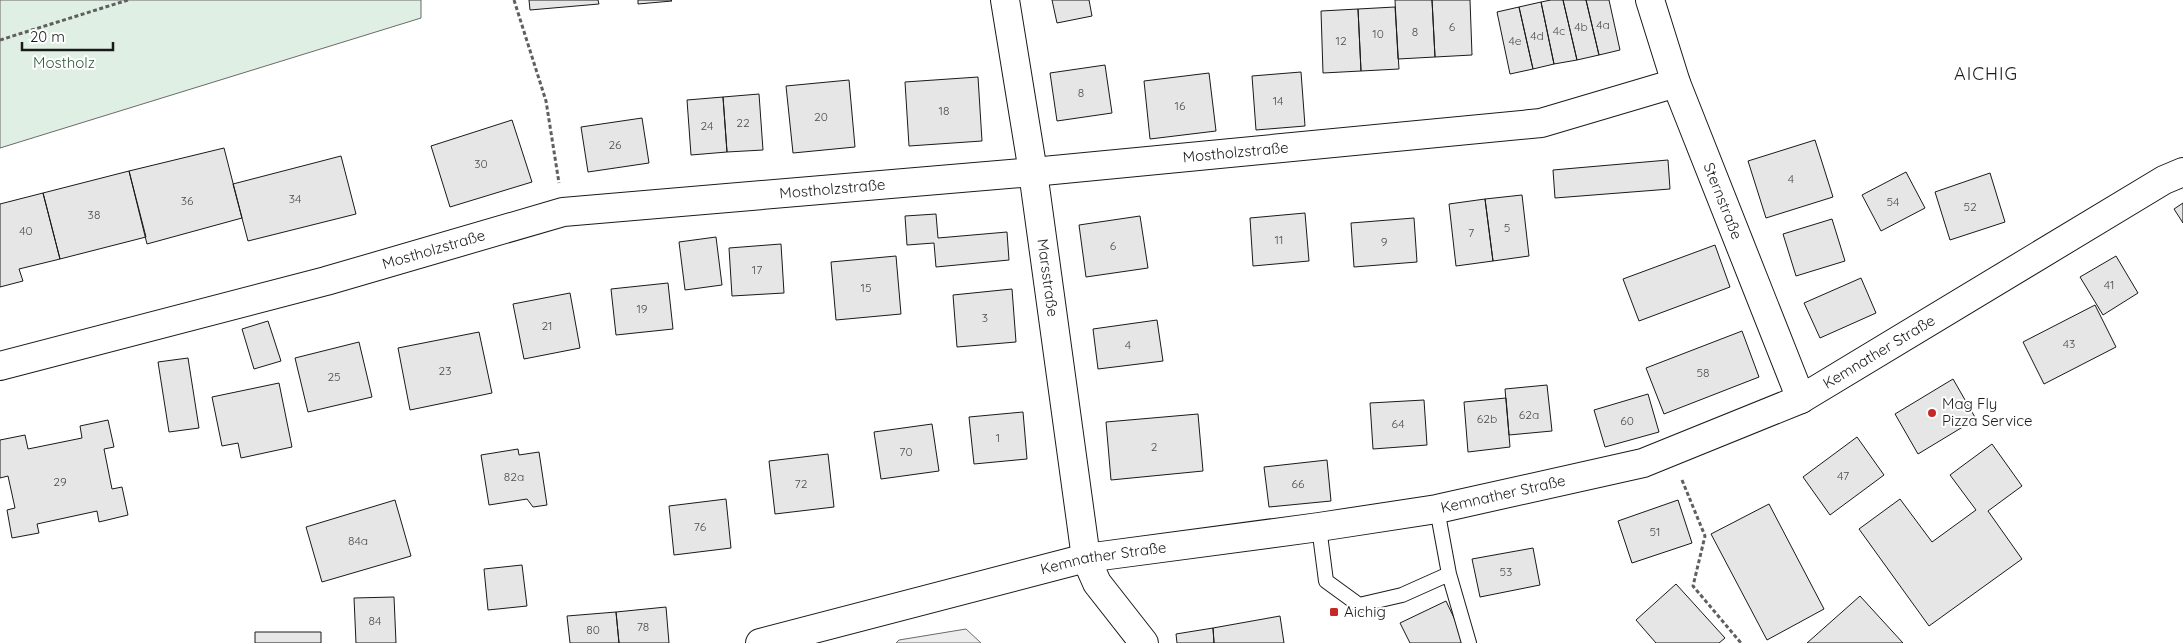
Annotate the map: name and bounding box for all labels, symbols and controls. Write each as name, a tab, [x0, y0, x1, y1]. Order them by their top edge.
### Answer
house number: 4a	[1596, 17, 1610, 32]
house number: 6	[1449, 19, 1456, 34]
house number: 4b	[1574, 19, 1588, 34]
scale bar	[22, 20, 114, 52]
house number: 4c	[1553, 23, 1565, 38]
house number: 8	[1412, 24, 1418, 39]
house number: 10	[1372, 26, 1384, 41]
text: 20 m	[30, 27, 65, 46]
house number: 4d	[1530, 28, 1544, 43]
house number: 12	[1335, 33, 1347, 48]
house number: 4e	[1508, 33, 1522, 48]
park label: Mostholz	[33, 53, 95, 72]
district label: AICHIG	[1954, 62, 2018, 85]
house number: 8	[1078, 85, 1084, 100]
house number: 14	[1273, 93, 1283, 108]
house number: 16	[1175, 98, 1186, 113]
house number: 18	[939, 103, 949, 118]
house number: 20	[814, 109, 828, 124]
house number: 22	[736, 115, 750, 130]
house number: 24	[701, 118, 713, 133]
house number: 26	[608, 137, 622, 152]
street label: Mostholzstraße	[1182, 137, 1289, 167]
house number: 30	[474, 156, 488, 171]
street label: Sternstraße	[1699, 160, 1747, 242]
house number: 4	[1788, 171, 1794, 186]
street label: Mostholzstraße	[778, 175, 886, 203]
house number: 34	[289, 191, 301, 206]
house number: 36	[181, 193, 194, 208]
house number: 54	[1887, 194, 1899, 209]
house number: 52	[1963, 199, 1977, 214]
house number: 38	[88, 207, 100, 222]
house number: 5	[1504, 220, 1510, 235]
house number: 40	[19, 223, 33, 238]
street label: Mostholzstraße	[380, 225, 487, 273]
house number: 7	[1468, 225, 1474, 240]
house number: 11	[1275, 232, 1283, 247]
house number: 9	[1381, 234, 1388, 249]
street label: Marsstraße	[1033, 237, 1063, 318]
house number: 6	[1110, 238, 1117, 253]
house number: 17	[752, 262, 762, 277]
house number: 41	[2104, 277, 2114, 292]
house number: 15	[861, 280, 871, 295]
house number: 19	[636, 301, 648, 316]
house number: 3	[982, 310, 988, 325]
street label: Kemnather Straße	[1819, 310, 1938, 393]
house number: 21	[541, 318, 553, 333]
house number: 43	[2063, 336, 2075, 351]
house number: 4	[1125, 337, 1131, 352]
house number: 23	[439, 363, 451, 378]
house number: 58	[1696, 365, 1710, 380]
house number: 25	[327, 369, 341, 384]
place label: Mag Fly Pizza Service	[1942, 394, 2033, 430]
house number: 62a	[1519, 407, 1539, 422]
marker: Mag Fly Pizza Service	[1926, 407, 1938, 419]
house number: 62b	[1477, 411, 1497, 426]
house number: 60	[1620, 413, 1634, 428]
house number: 64	[1392, 416, 1404, 431]
house number: 1	[996, 430, 1000, 445]
house number: 2	[1151, 439, 1158, 454]
house number: 70	[899, 444, 913, 459]
house number: 47	[1837, 468, 1849, 483]
house number: 82a	[504, 469, 524, 484]
street label: Kemnather Straße	[1439, 471, 1567, 517]
house number: 29	[53, 474, 67, 489]
house number: 72	[795, 476, 808, 491]
house number: 66	[1292, 476, 1305, 491]
house number: 76	[694, 519, 707, 534]
house number: 51	[1650, 524, 1660, 539]
house number: 84a	[348, 533, 368, 548]
street label: Kemnather Straße	[1038, 537, 1167, 578]
house number: 53	[1500, 564, 1512, 579]
place label: Aichig	[1344, 602, 1386, 621]
marker: Aichig	[1328, 606, 1340, 618]
house number: 84	[369, 613, 381, 628]
house number: 78	[637, 619, 649, 634]
house number: 80	[586, 622, 600, 637]

